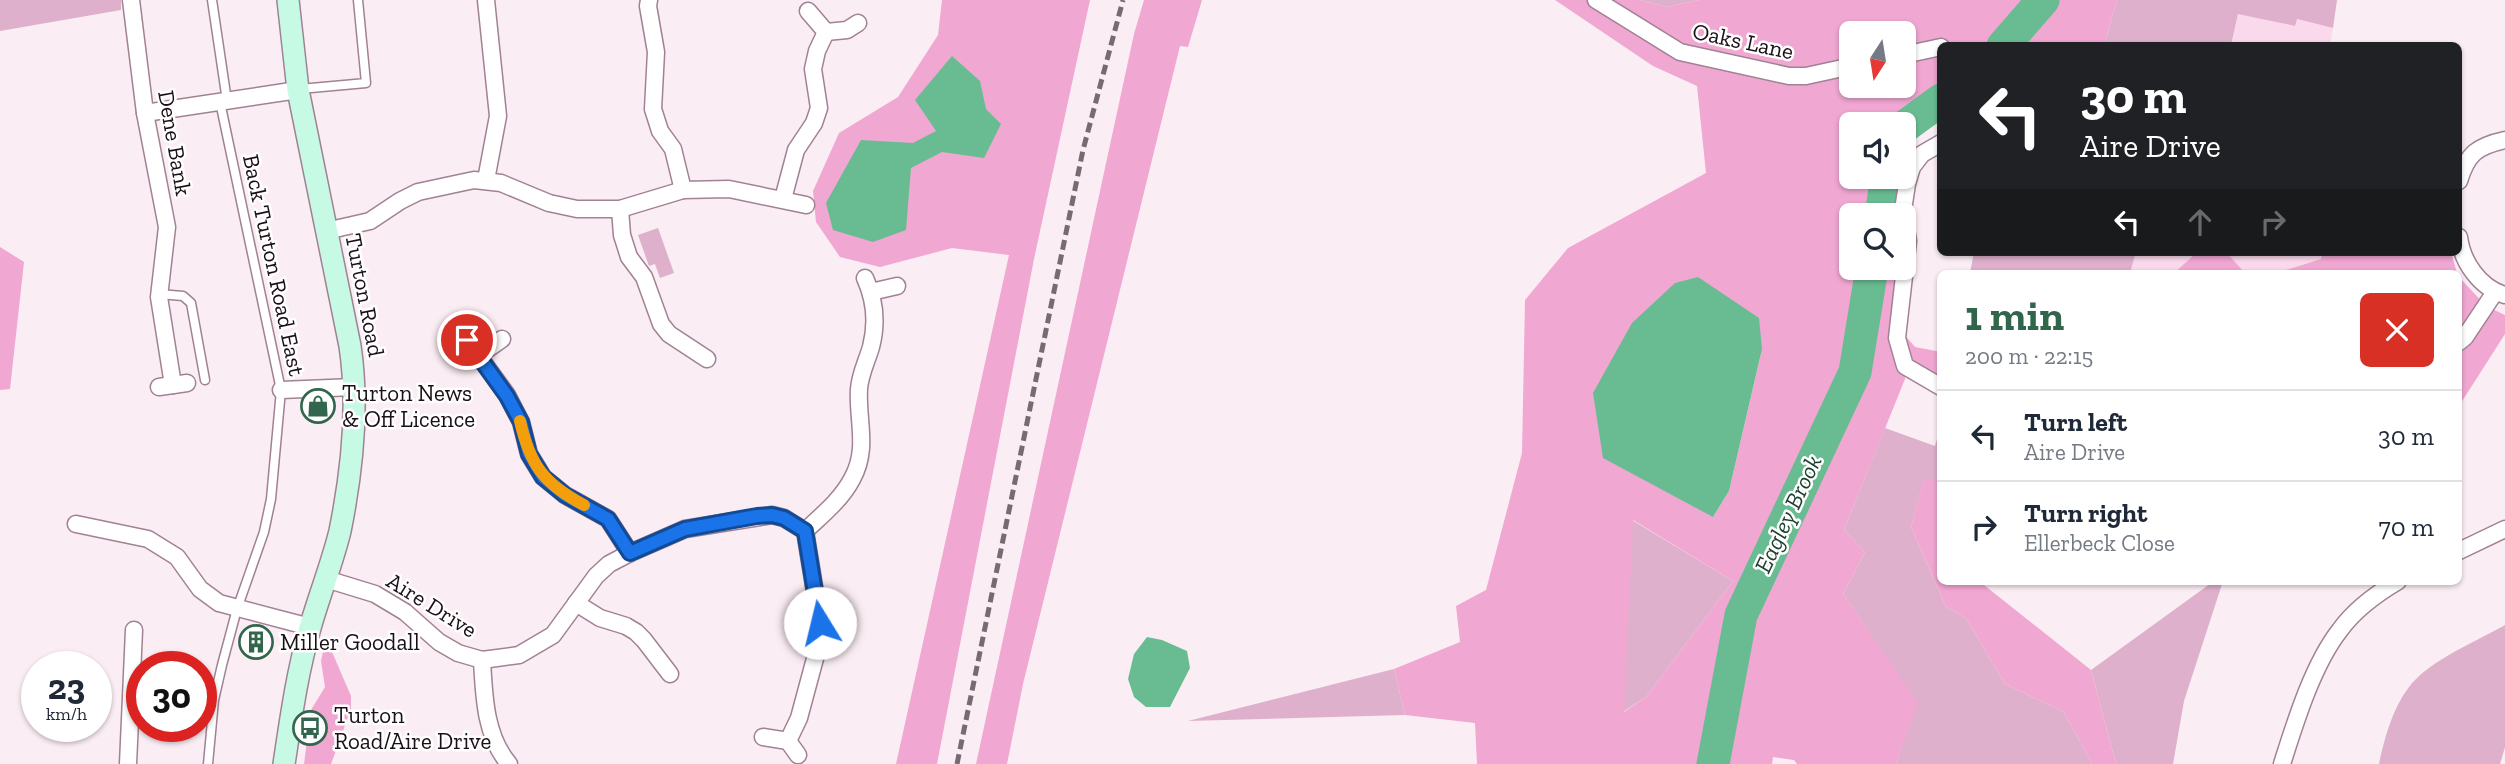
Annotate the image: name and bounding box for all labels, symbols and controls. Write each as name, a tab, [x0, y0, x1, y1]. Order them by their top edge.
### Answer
street label: Oaks Lane	[1690, 17, 1796, 65]
north arrow	[1839, 21, 1916, 98]
map controls	[1839, 21, 1916, 280]
text: 30 m	[2080, 67, 2186, 126]
icon: left	[1965, 70, 2056, 161]
street label: Dene Bank	[152, 88, 198, 198]
button: sound	[1839, 112, 1916, 189]
text: Aire Drive	[2080, 127, 2221, 165]
street label: Back Turton Road East	[237, 152, 311, 379]
button: search	[1839, 203, 1916, 280]
icon: left	[2108, 203, 2146, 241]
icon: ahead	[2181, 203, 2219, 241]
icon: right	[2254, 203, 2292, 241]
street label: Turton Road	[339, 231, 391, 359]
text: 1 min	[1965, 290, 2064, 341]
button: close	[2360, 293, 2434, 367]
pin	[437, 310, 497, 370]
icon: arrive	[448, 321, 486, 359]
text: 200 m · 22:15	[1965, 342, 2093, 370]
place label: Turton News & Off Licence	[342, 379, 475, 433]
shop icon: Turton News & Off Licence	[299, 387, 337, 425]
text: Turn left	[2024, 406, 2127, 438]
icon: left	[1965, 417, 2003, 455]
text: 30 m	[2378, 420, 2434, 452]
text: Aire Drive	[2024, 438, 2125, 466]
water label: Eagley Brook	[1748, 450, 1828, 577]
text: Turn right	[2024, 497, 2147, 529]
icon: right	[1965, 508, 2003, 546]
text: 70 m	[2378, 511, 2434, 543]
text: Ellerbeck Close	[2024, 529, 2175, 557]
street label: Aire Drive	[382, 566, 482, 644]
position arrow	[783, 586, 857, 660]
building icon: Miller Goodall	[237, 623, 275, 661]
place label: Miller Goodall	[280, 628, 420, 656]
speed limit sign: 30	[126, 651, 217, 742]
text: 23	[48, 666, 85, 708]
place label: Turton Road/Aire Drive	[334, 701, 491, 755]
text: km/h	[46, 703, 87, 725]
bus stop icon: Turton Road/Aire Drive	[291, 709, 329, 747]

